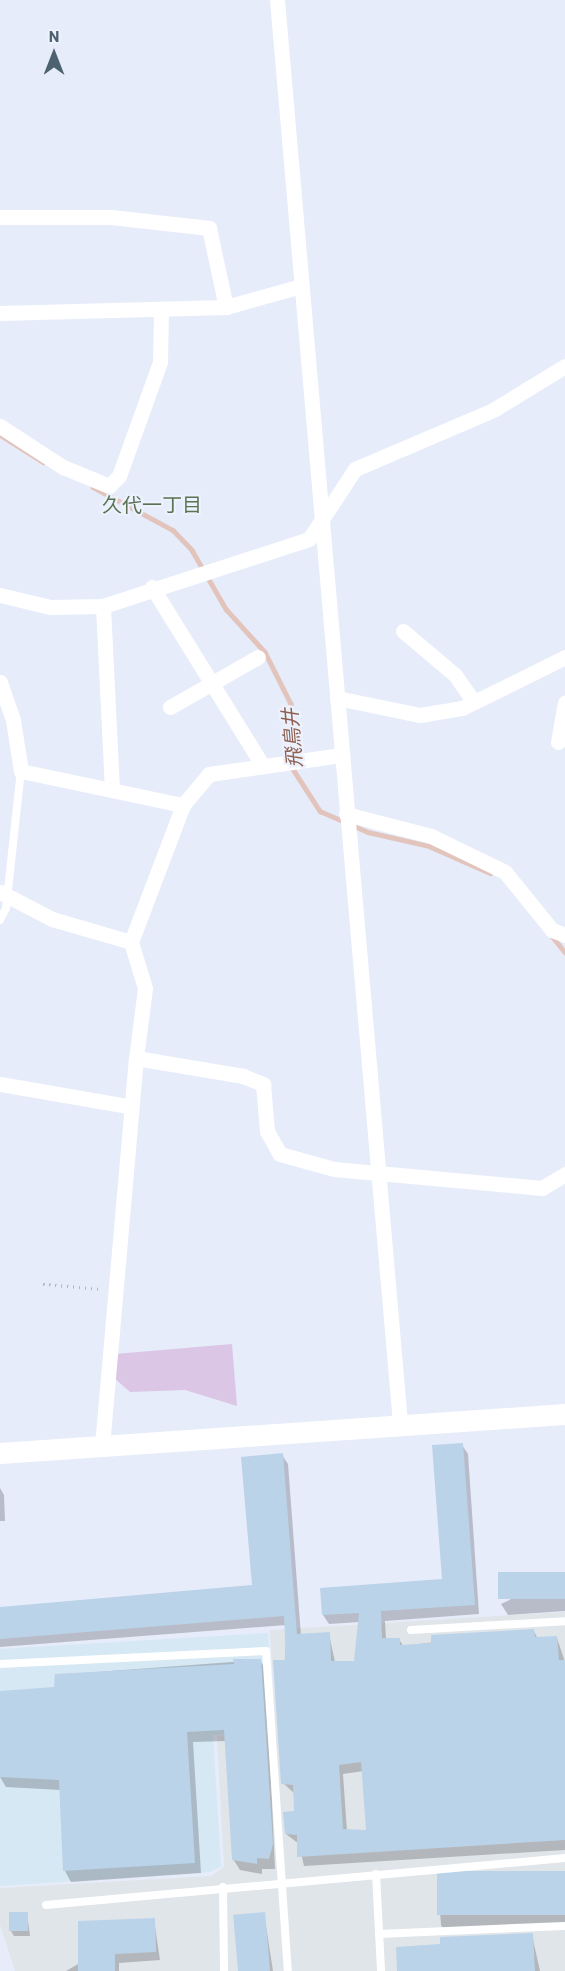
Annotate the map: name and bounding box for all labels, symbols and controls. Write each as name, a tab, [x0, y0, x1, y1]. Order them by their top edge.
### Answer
north arrow	[24, 24, 84, 84]
text: N	[49, 26, 59, 45]
district label: 久代一丁目	[102, 492, 202, 516]
water label: 飛鳥井	[277, 707, 307, 769]

